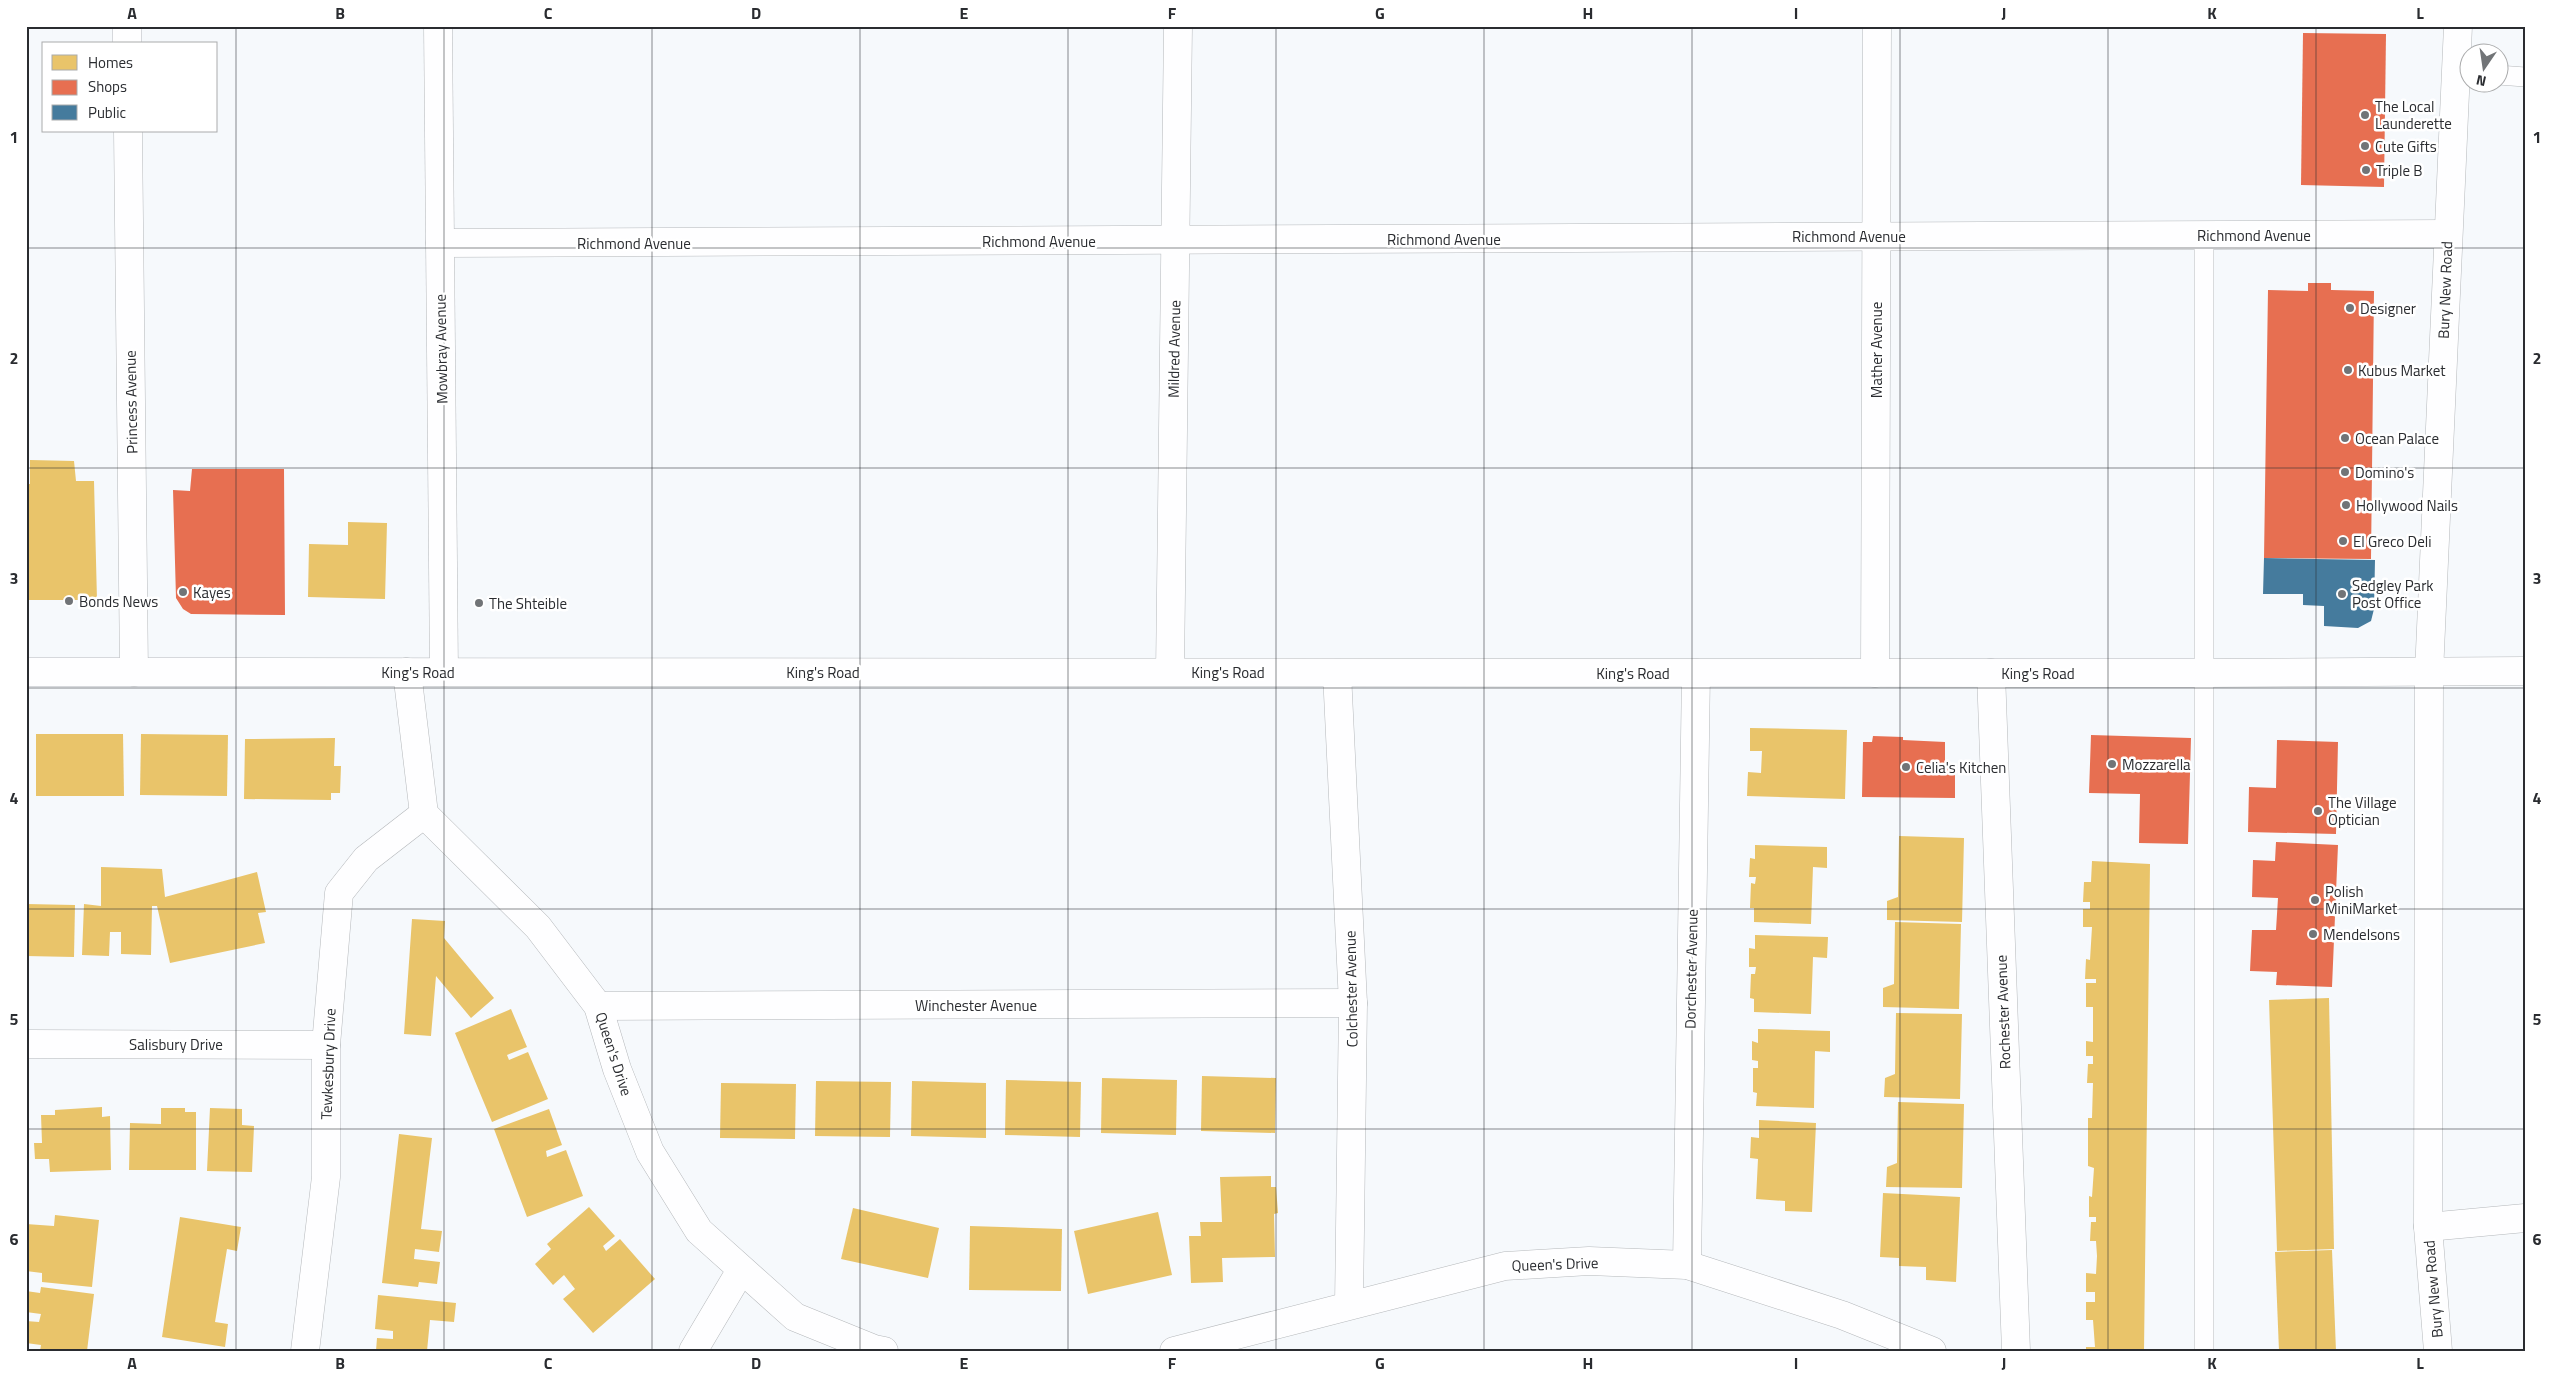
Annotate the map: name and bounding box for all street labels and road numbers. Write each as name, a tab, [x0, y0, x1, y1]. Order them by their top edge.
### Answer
street label: Richmond Avenue	[2197, 224, 2311, 247]
street label: Richmond Avenue	[1792, 225, 1906, 248]
street label: Richmond Avenue	[1387, 228, 1501, 251]
street label: Richmond Avenue	[982, 230, 1096, 253]
street label: Richmond Avenue	[577, 232, 691, 255]
street label: Bury New Road	[2432, 241, 2458, 339]
street label: Mowbray Avenue	[429, 294, 453, 404]
street label: Mildred Avenue	[1162, 300, 1186, 398]
street label: Mather Avenue	[1865, 302, 1888, 398]
street label: Princess Avenue	[119, 350, 143, 454]
street label: King's Road	[381, 661, 455, 684]
street label: King's Road	[786, 661, 860, 684]
street label: King's Road	[1191, 661, 1265, 684]
street label: King's Road	[1596, 662, 1670, 685]
street label: King's Road	[2001, 662, 2075, 685]
street label: Dorchester Avenue	[1678, 909, 1704, 1029]
street label: Colchester Avenue	[1338, 930, 1364, 1048]
street label: Rochester Avenue	[1990, 954, 2016, 1070]
street label: Winchester Avenue	[915, 994, 1037, 1017]
street label: Tewkesbury Drive	[315, 1008, 341, 1120]
street label: Queen's Drive	[590, 1009, 638, 1099]
street label: Salisbury Drive	[129, 1033, 223, 1056]
street label: Bury New Road	[2417, 1239, 2449, 1339]
street label: Queen's Drive	[1511, 1251, 1599, 1277]

